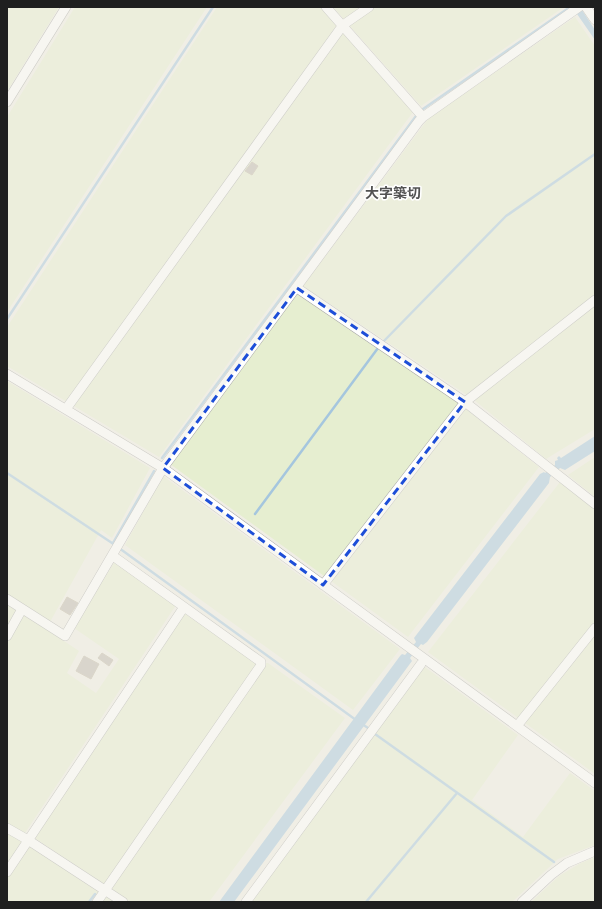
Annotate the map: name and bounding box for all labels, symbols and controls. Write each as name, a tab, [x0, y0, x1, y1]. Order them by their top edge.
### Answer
district label: 大字築切	[365, 185, 421, 201]

